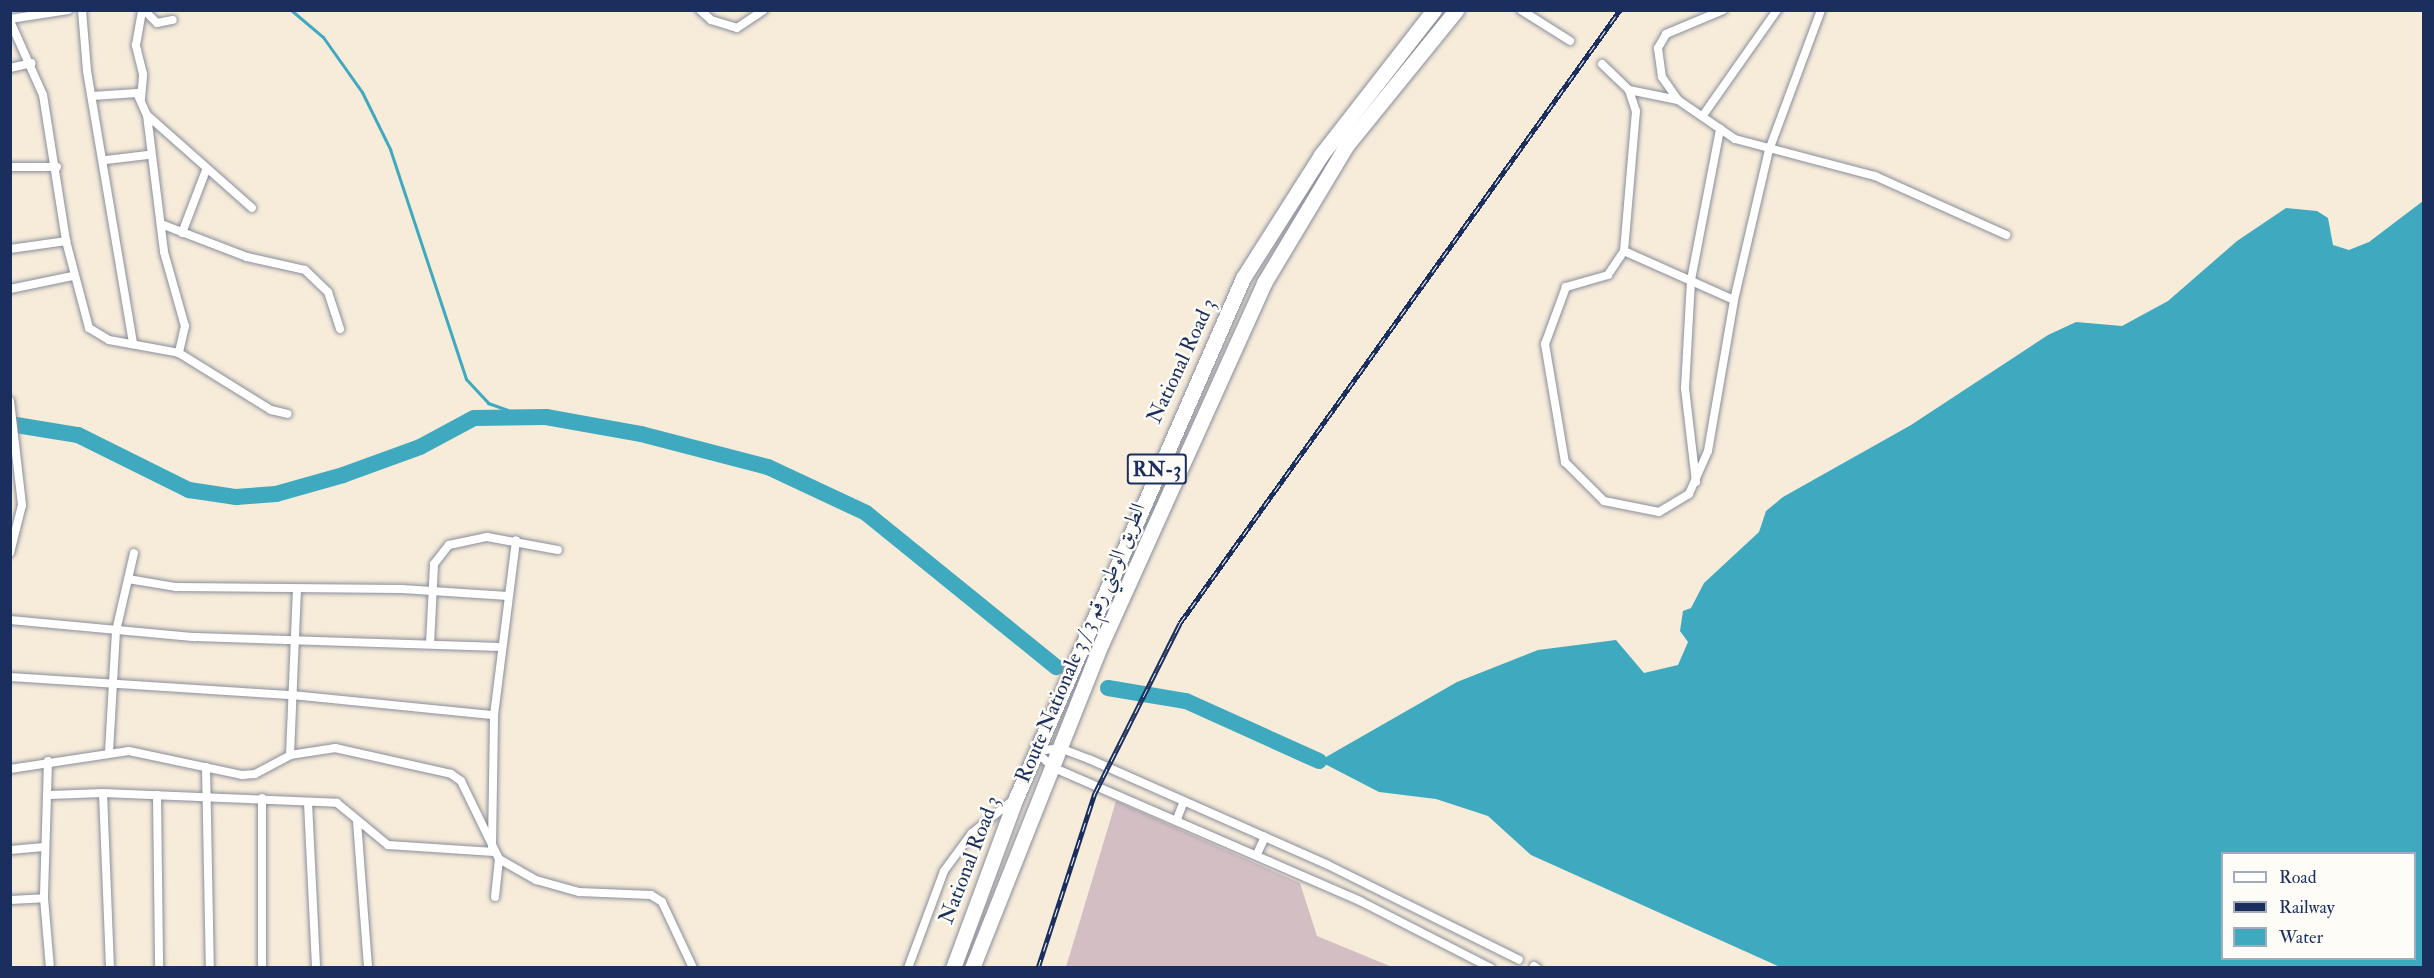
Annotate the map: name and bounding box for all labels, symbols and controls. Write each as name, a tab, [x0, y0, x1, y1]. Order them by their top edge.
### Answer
street label: National Road 3	[1142, 295, 1222, 427]
road number: RN-3	[1126, 452, 1188, 486]
street label: Route Nationale 3 / الطريق الوطني رقم 3	[1011, 499, 1151, 787]
street label: National Road 3	[934, 792, 1006, 928]
legend	[2221, 852, 2416, 960]
text: Road	[2279, 866, 2317, 889]
text: Railway	[2279, 896, 2335, 919]
text: Water	[2279, 926, 2323, 949]

